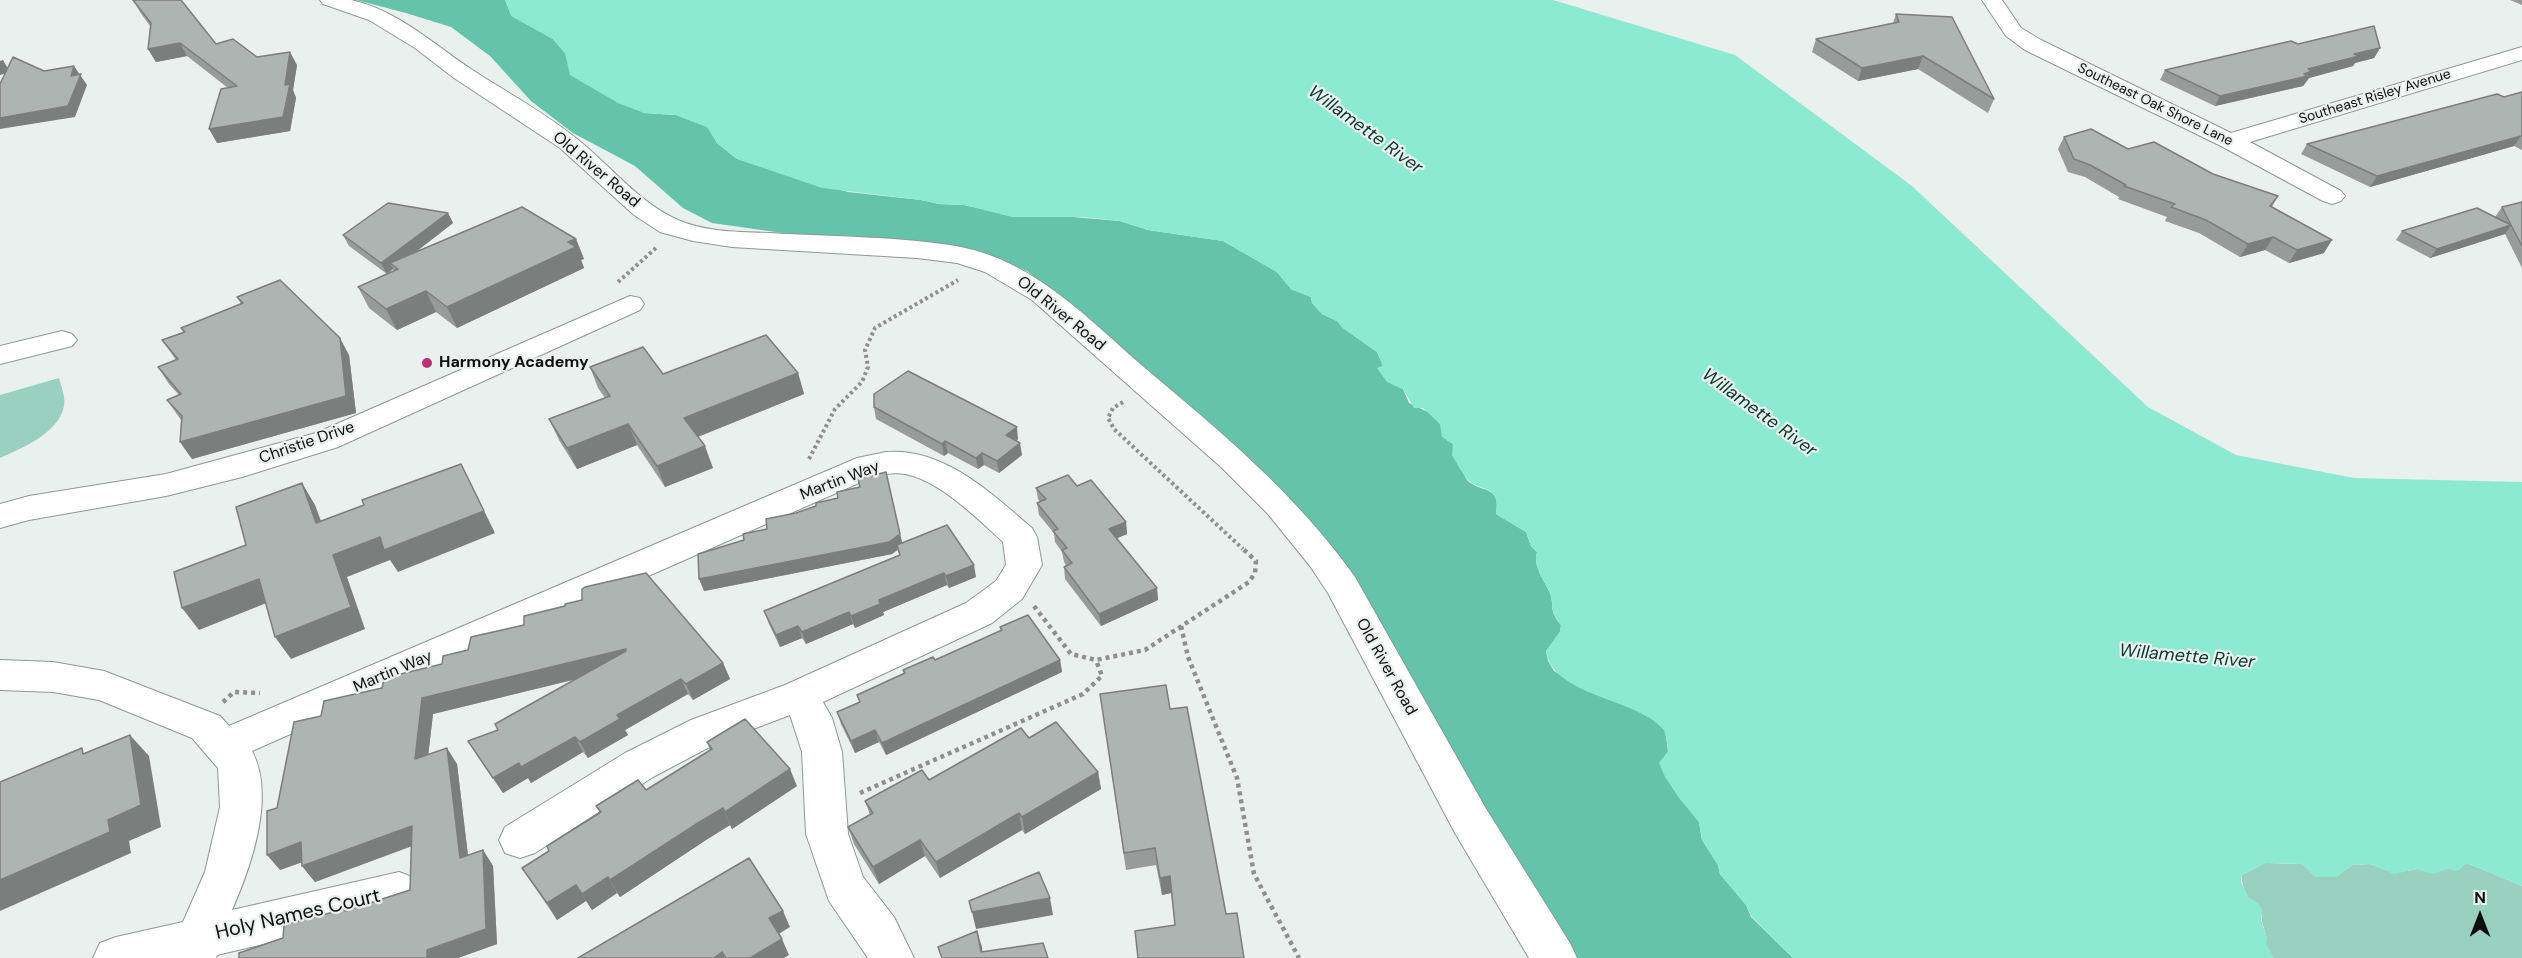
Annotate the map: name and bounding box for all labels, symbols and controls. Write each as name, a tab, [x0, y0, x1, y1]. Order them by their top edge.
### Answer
street label: Southeast Oak Shore Lane	[2075, 60, 2235, 150]
street label: Southeast Risley Avenue	[2297, 66, 2453, 128]
water label: Willamette River	[1304, 81, 1426, 179]
street label: Old River Road	[548, 128, 644, 212]
street label: Old River Road	[1013, 273, 1109, 355]
place label: Harmony Academy	[439, 353, 589, 373]
marker: Harmony Academy	[420, 356, 434, 370]
water label: Willamette River	[1698, 364, 1820, 462]
street label: Christie Drive	[257, 418, 357, 468]
street label: Martin Way	[797, 457, 883, 505]
street label: Old River Road	[1351, 615, 1421, 719]
water label: Willamette River	[2118, 640, 2256, 674]
street label: Martin Way	[351, 647, 435, 697]
street label: Holy Names Court	[213, 884, 383, 946]
north arrow	[2450, 886, 2510, 946]
text: N	[2474, 887, 2486, 908]

